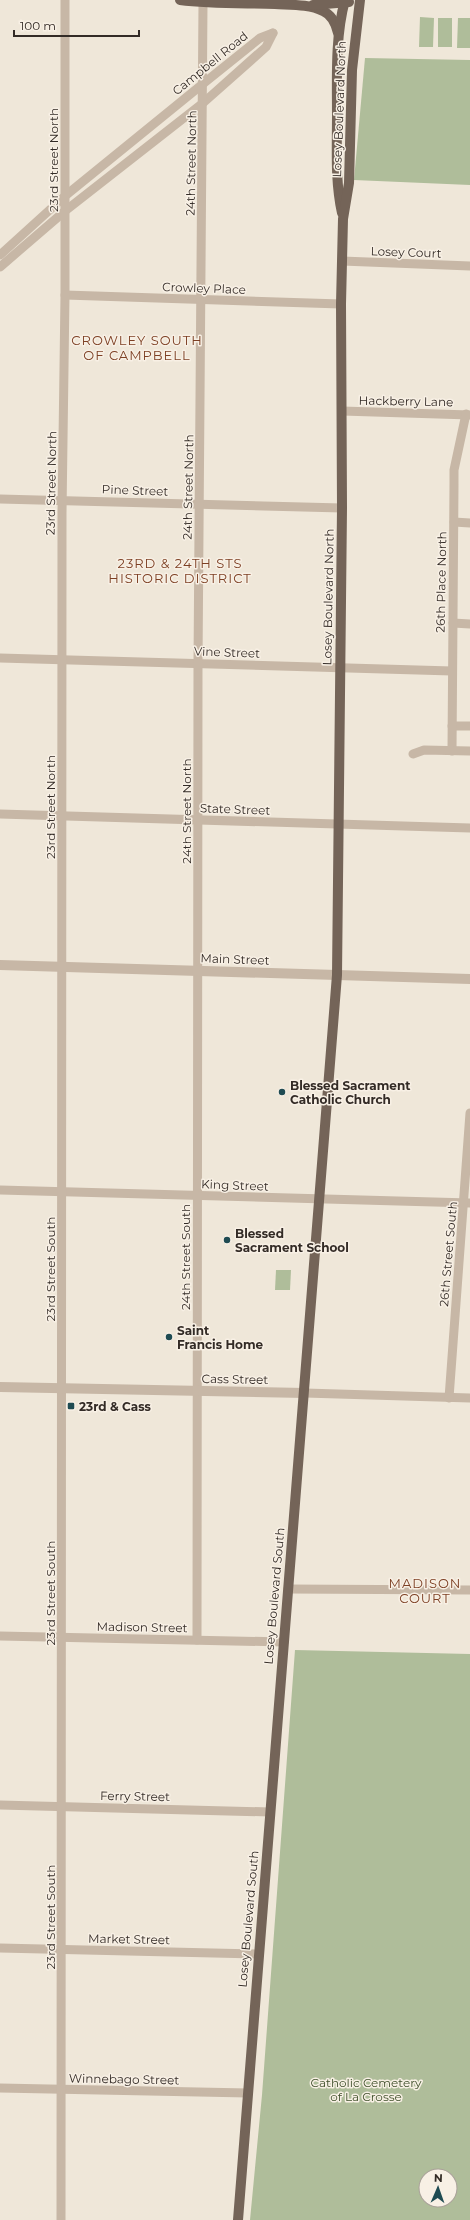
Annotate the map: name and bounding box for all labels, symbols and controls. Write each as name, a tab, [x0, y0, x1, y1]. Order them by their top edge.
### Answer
scale bar	[14, 12, 139, 38]
text: 100 m	[20, 18, 56, 33]
street label: Campbell Road	[169, 28, 251, 98]
street label: Losey Boulevard North	[329, 40, 349, 178]
street label: 23rd Street North	[46, 108, 61, 212]
street label: 24th Street North	[183, 110, 199, 216]
street label: Losey Court	[370, 243, 442, 261]
street label: Crowley Place	[162, 279, 246, 297]
district label: CROWLEY SOUTH OF CAMPBELL	[71, 332, 203, 363]
street label: Hackberry Lane	[359, 393, 453, 409]
street label: 23rd Street North	[43, 431, 59, 535]
street label: 24th Street North	[180, 434, 196, 540]
street label: Pine Street	[101, 481, 169, 499]
street label: Losey Boulevard North	[319, 529, 337, 665]
street label: 26th Place North	[433, 531, 449, 633]
district label: 23RD & 24TH STS HISTORIC DISTRICT	[108, 555, 252, 586]
street label: Vine Street	[194, 643, 260, 661]
street label: 23rd Street North	[43, 755, 58, 859]
street label: 24th Street North	[179, 758, 194, 864]
street label: State Street	[200, 800, 271, 818]
street label: Main Street	[200, 950, 270, 968]
place label: Blessed Sacrament Catholic Church	[290, 1078, 411, 1107]
marker: Blessed Sacrament Catholic Church	[277, 1087, 287, 1097]
street label: King Street	[201, 1176, 269, 1194]
street label: 26th Street South	[436, 1201, 460, 1307]
street label: 24th Street South	[178, 1204, 193, 1310]
street label: 23rd Street South	[43, 1217, 58, 1321]
place label: Blessed Sacrament School	[235, 1226, 349, 1255]
marker: Blessed Sacrament School	[222, 1235, 232, 1245]
place label: Saint Francis Home	[177, 1323, 264, 1352]
marker: Saint Francis Home	[164, 1332, 174, 1342]
street label: Cass Street	[202, 1371, 269, 1387]
place label: 23rd & Cass	[79, 1399, 152, 1414]
marker: 23rd & Cass	[66, 1401, 76, 1411]
street label: Losey Boulevard South	[261, 1527, 287, 1665]
street label: 23rd Street South	[43, 1541, 58, 1645]
district label: MADISON COURT	[389, 1575, 461, 1606]
street label: Madison Street	[96, 1619, 188, 1635]
street label: Ferry Street	[100, 1788, 170, 1804]
street label: Losey Boulevard South	[235, 1850, 261, 1988]
street label: 23rd Street South	[43, 1865, 58, 1969]
street label: Market Street	[88, 1931, 170, 1947]
street label: Winnebago Street	[69, 2071, 179, 2087]
park label: Catholic Cemetery of La Crosse	[311, 2075, 422, 2104]
north arrow	[418, 2168, 458, 2208]
text: N	[434, 2171, 443, 2185]

